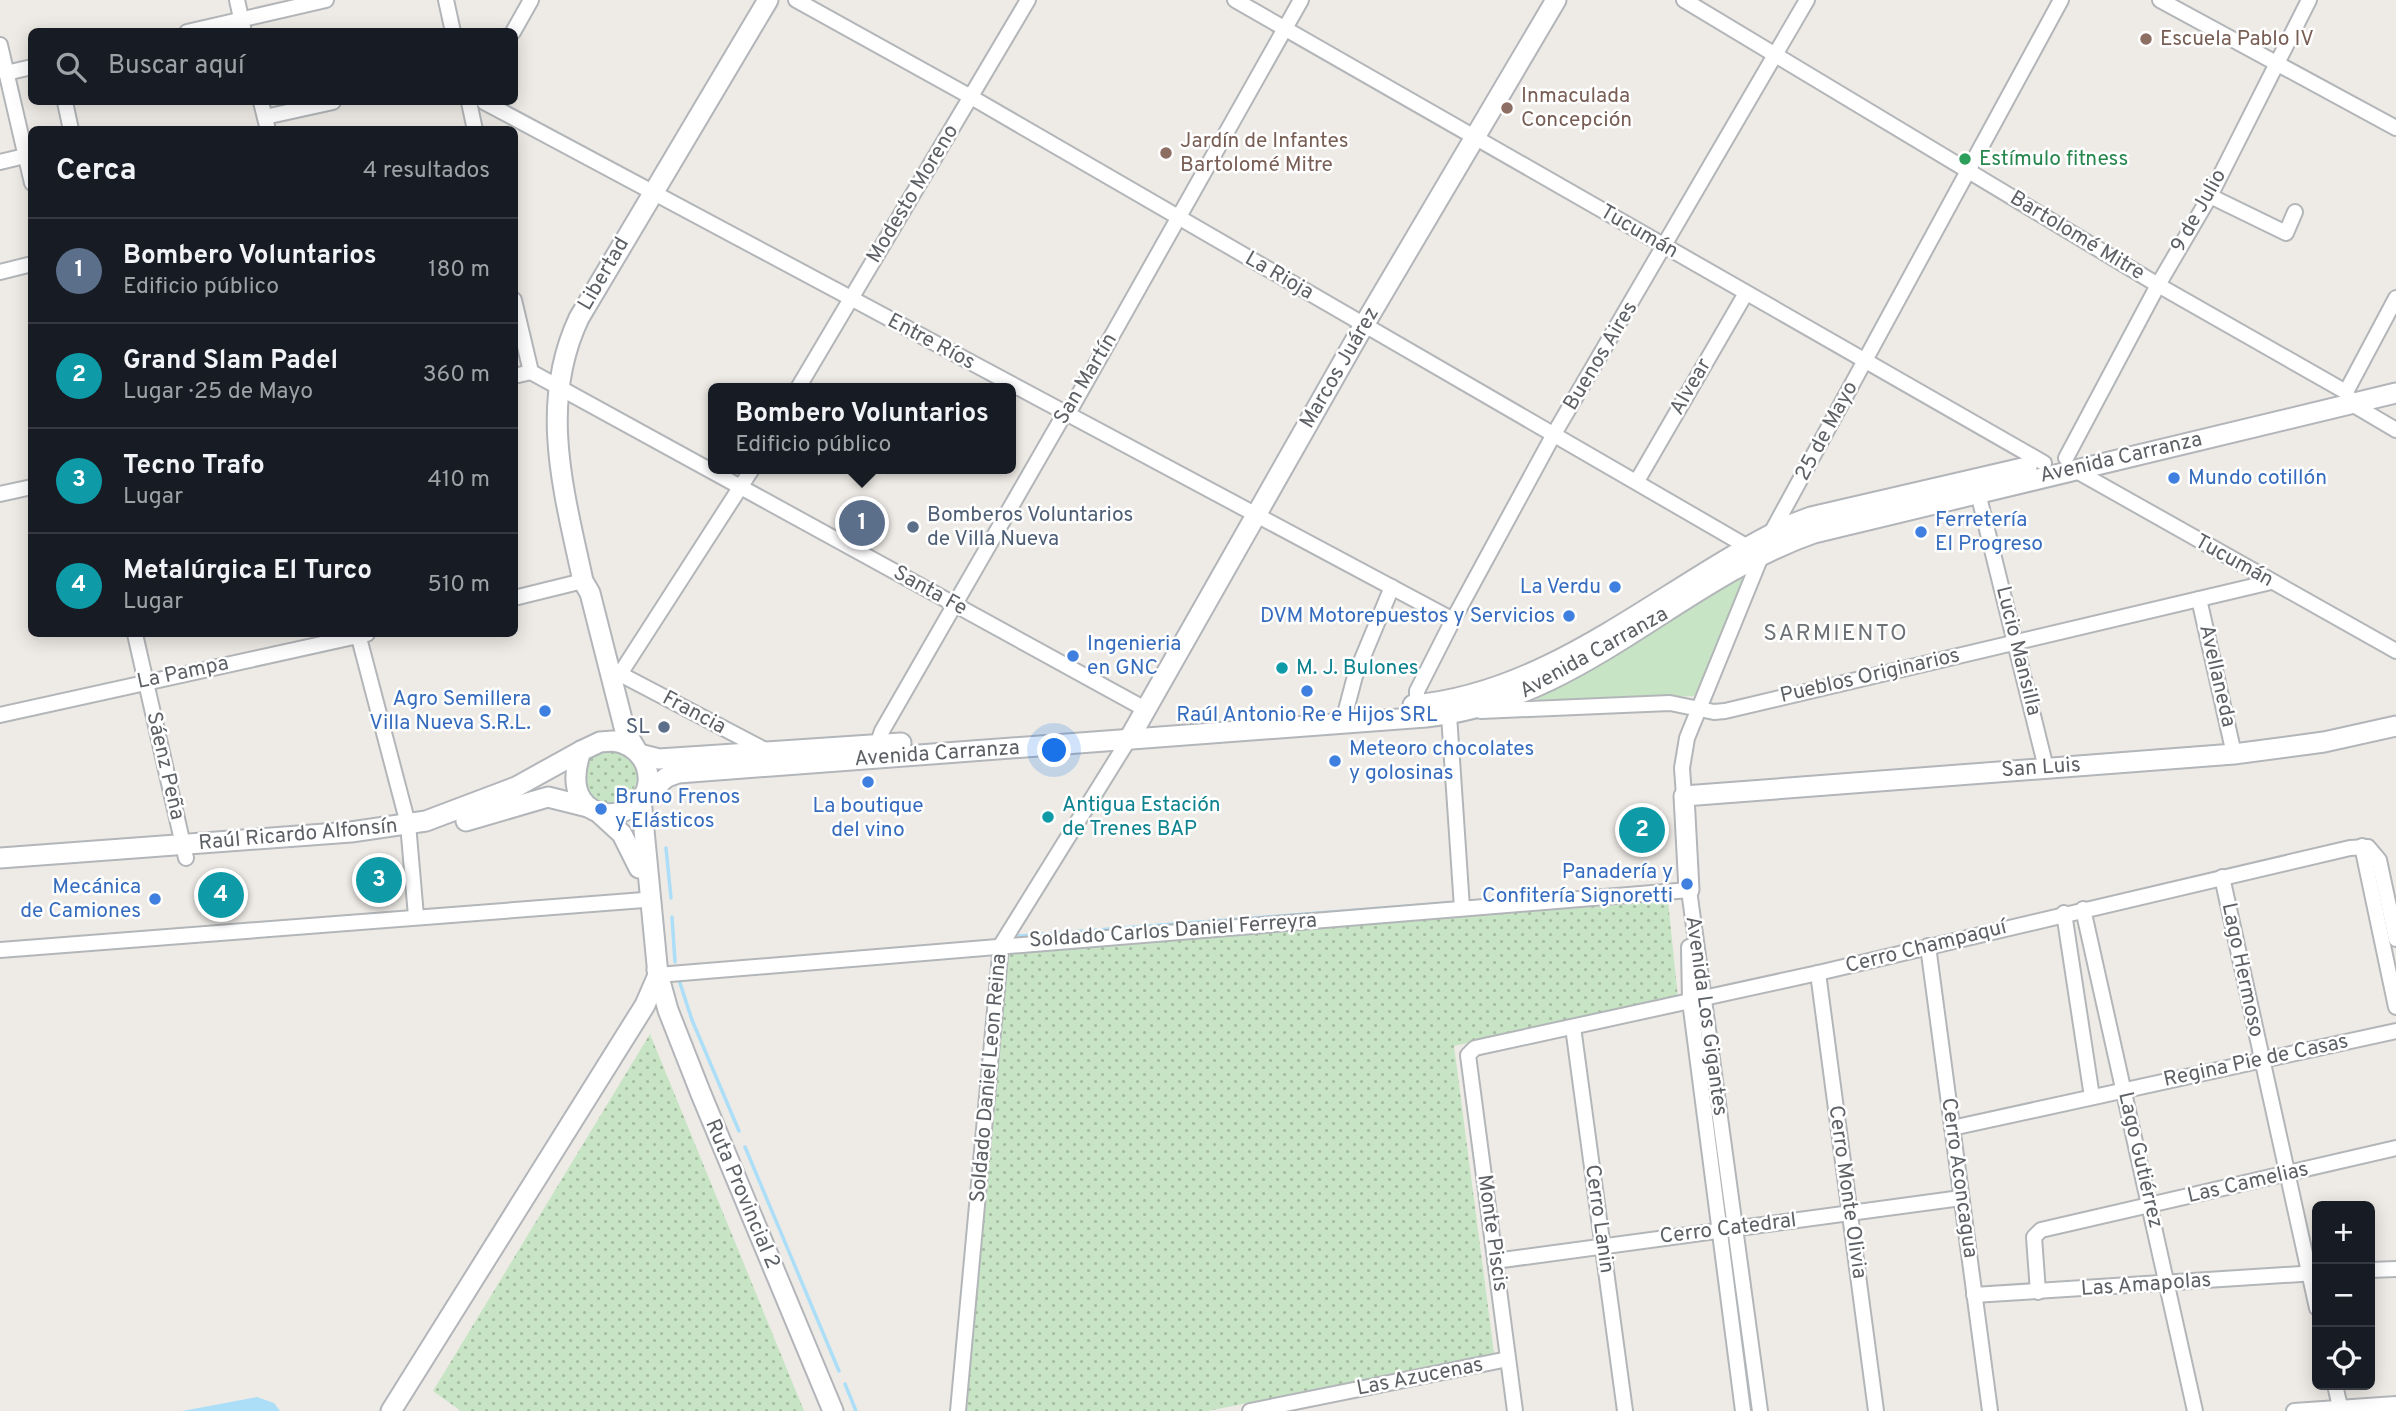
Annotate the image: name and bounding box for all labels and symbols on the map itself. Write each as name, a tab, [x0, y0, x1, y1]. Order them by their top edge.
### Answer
place label: Escuela Pablo IV	[2160, 26, 2314, 53]
marker: Escuela Pablo IV	[2138, 31, 2154, 47]
place label: Inmaculada Concepción	[1521, 83, 1632, 134]
marker: Inmaculada Concepción	[1499, 100, 1515, 116]
street label: Modesto Moreno	[861, 120, 965, 268]
place label: Jardín de Infantes Bartolomé Mitre	[1180, 128, 1349, 179]
marker: Jardín de Infantes Bartolomé Mitre	[1158, 145, 1174, 161]
place label: Estímulo fitness	[1979, 146, 2128, 173]
marker: Estímulo fitness	[1957, 151, 1973, 167]
street label: 9 de Julio	[2165, 165, 2233, 257]
street label: Bartolomé Mitre	[2005, 185, 2149, 287]
street label: Tucumán	[1595, 199, 1683, 265]
street label: Libertad	[572, 233, 636, 315]
street label: La Rioja	[1240, 246, 1318, 306]
street label: Buenos Aires	[1558, 296, 1644, 416]
street label: Marcos Juárez	[1294, 302, 1386, 434]
street label: Entre Ríos	[882, 308, 980, 376]
street label: San Martín	[1048, 328, 1124, 430]
street label: Alvear	[1664, 354, 1718, 420]
street label: 25 de Mayo	[1790, 377, 1864, 485]
street label: Avenida Carranza	[2037, 426, 2205, 490]
place label: Mundo cotillón	[2188, 465, 2327, 492]
marker: Mundo cotillón	[2166, 470, 2182, 486]
pin: 1	[839, 497, 885, 549]
place label: Bomberos Voluntarios de Villa Nueva	[927, 502, 1133, 553]
place label: Ferretería El Progreso	[1935, 507, 2043, 558]
marker: Bomberos Voluntarios de Villa Nueva	[905, 519, 921, 535]
marker: Ferretería El Progreso	[1913, 524, 1929, 540]
street label: Tucumán	[2190, 528, 2278, 594]
street label: Santa Fe	[888, 560, 972, 622]
place label: La Verdu	[1520, 574, 1601, 601]
marker: La Verdu	[1607, 579, 1623, 595]
street label: Lucio Mansilla	[1989, 583, 2047, 719]
street label: Avenida Carranza	[1515, 601, 1673, 705]
place label: DVM Motorepuestos y Servicios	[1260, 603, 1555, 630]
marker: DVM Motorepuestos y Servicios	[1561, 608, 1577, 624]
district label: SARMIENTO	[1763, 620, 1909, 649]
street label: Avellaneda	[2192, 622, 2242, 730]
place label: Ingenieria en GNC	[1087, 631, 1181, 682]
street label: Pueblos Originarios	[1778, 642, 1962, 710]
marker: Ingenieria en GNC	[1065, 648, 1081, 664]
street label: La Pampa	[135, 650, 231, 696]
place label: M. J. Bulones	[1296, 655, 1419, 682]
marker: M. J. Bulones	[1274, 660, 1290, 676]
marker: Raúl Antonio Re e Hijos SRL	[1299, 683, 1315, 699]
street label: Francia	[657, 685, 731, 741]
place label: Agro Semillera Villa Nueva S.R.L.	[369, 686, 531, 737]
place label: Raúl Antonio Re e Hijos SRL	[1176, 702, 1438, 729]
marker: Agro Semillera Villa Nueva S.R.L.	[537, 703, 553, 719]
street label: Sáenz Peña	[139, 709, 191, 823]
place label: SL	[626, 714, 650, 741]
marker: SL	[656, 719, 672, 735]
your location	[1037, 733, 1071, 767]
street label: Avenida Carranza	[853, 735, 1021, 773]
place label: Meteoro chocolates y golosinas	[1349, 736, 1534, 787]
street label: San Luis	[2000, 752, 2082, 784]
marker: Meteoro chocolates y golosinas	[1327, 753, 1343, 769]
marker: La boutique del vino	[860, 774, 876, 790]
place label: Bruno Frenos y Elásticos	[615, 784, 740, 835]
place label: Antigua Estación de Trenes BAP	[1062, 792, 1221, 843]
place label: La boutique del vino	[812, 793, 924, 844]
marker: Bruno Frenos y Elásticos	[593, 801, 609, 817]
pin: 2	[1619, 804, 1665, 856]
marker: Antigua Estación de Trenes BAP	[1040, 809, 1056, 825]
street label: Raúl Ricardo Alfonsín	[197, 813, 399, 857]
pin: 3	[356, 854, 402, 906]
place label: Panadería y Confitería Signoretti	[1482, 859, 1673, 910]
pin: 4	[198, 869, 244, 921]
place label: Mecánica de Camiones	[20, 874, 141, 925]
marker: Panadería y Confitería Signoretti	[1679, 876, 1695, 892]
marker: Mecánica de Camiones	[147, 891, 163, 907]
street label: Lago Hermoso	[2215, 900, 2269, 1040]
street label: Soldado Carlos Daniel Ferreyra	[1028, 907, 1318, 955]
street label: Avenida Los Gigantes	[1679, 914, 1733, 1118]
street label: Cerro Champaquí	[1843, 914, 2011, 980]
street label: Soldado Daniel Leon Reina	[965, 952, 1013, 1204]
street label: Regina Pie de Casas	[2161, 1028, 2351, 1094]
street label: Lago Gutiérrez	[2111, 1089, 2169, 1231]
street label: Cerro Aconcagua	[1934, 1096, 1984, 1260]
street label: Cerro Monte Olivia	[1821, 1104, 1873, 1280]
street label: Ruta Provincial 2	[698, 1115, 786, 1273]
street label: Las Camelias	[2185, 1156, 2311, 1210]
street label: Cerro Lanin	[1578, 1163, 1620, 1275]
street label: Monte Piscis	[1470, 1173, 1514, 1293]
street label: Cerro Catedral	[1658, 1207, 1798, 1251]
street label: Las Amapolas	[2080, 1267, 2212, 1303]
street label: Las Azucenas	[1354, 1352, 1486, 1402]

